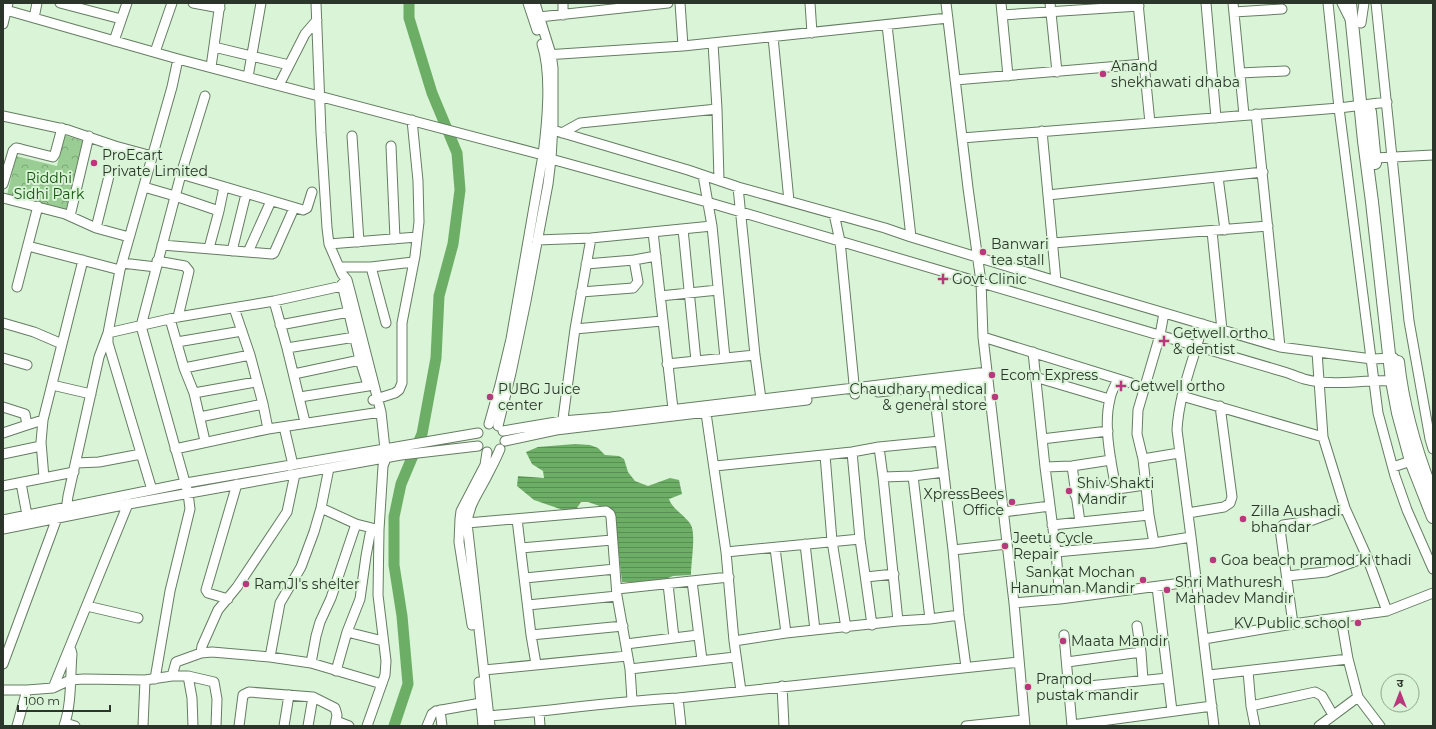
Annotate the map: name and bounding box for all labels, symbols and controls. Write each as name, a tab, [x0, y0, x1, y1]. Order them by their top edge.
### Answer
place label: Anand shekhawati dhaba	[1111, 57, 1240, 91]
marker: Anand shekhawati dhaba	[1098, 69, 1108, 79]
place label: ProEcart Private Limited	[102, 146, 208, 180]
marker: ProEcart Private Limited	[89, 158, 99, 168]
park label: Riddhi Sidhi Park	[14, 169, 85, 203]
place label: Banwari tea stall	[991, 235, 1049, 269]
marker: Banwari tea stall	[978, 247, 988, 257]
place label: Govt Clinic	[952, 270, 1027, 288]
marker: Govt Clinic	[937, 273, 949, 285]
place label: Getwell ortho & dentist	[1173, 324, 1268, 358]
marker: Getwell ortho & dentist	[1158, 335, 1170, 347]
place label: Ecom Express	[1000, 366, 1098, 384]
marker: Ecom Express	[987, 370, 997, 380]
place label: Getwell ortho	[1130, 377, 1225, 395]
place label: PUBG Juice center	[498, 380, 581, 414]
place label: Chaudhary medical & general store	[849, 380, 987, 414]
marker: Getwell ortho	[1115, 380, 1127, 392]
marker: PUBG Juice center	[485, 392, 495, 402]
marker: Chaudhary medical & general store	[990, 392, 1000, 402]
place label: Shiv Shakti Mandir	[1077, 474, 1154, 508]
place label: XpressBees Office	[924, 485, 1004, 519]
marker: Shiv Shakti Mandir	[1064, 486, 1074, 496]
marker: XpressBees Office	[1007, 497, 1017, 507]
place label: Zilla Aushadi bhandar	[1251, 502, 1340, 536]
marker: Zilla Aushadi bhandar	[1238, 514, 1248, 524]
place label: Jeetu Cycle Repair	[1012, 529, 1093, 563]
marker: Jeetu Cycle Repair	[1000, 541, 1010, 551]
place label: Goa beach pramod ki thadi	[1221, 551, 1411, 569]
marker: Goa beach pramod ki thadi	[1208, 555, 1218, 565]
place label: Sankat Mochan Hanuman Mandir	[1010, 563, 1135, 597]
place label: Shri Mathuresh Mahadev Mandir	[1175, 573, 1294, 607]
place label: RamJI's shelter	[254, 575, 360, 593]
marker: Sankat Mochan Hanuman Mandir	[1138, 575, 1148, 585]
marker: RamJI's shelter	[241, 579, 251, 589]
marker: Shri Mathuresh Mahadev Mandir	[1162, 585, 1172, 595]
place label: KV Public school	[1234, 614, 1350, 632]
marker: KV Public school	[1353, 618, 1363, 628]
place label: Maata Mandir	[1071, 632, 1169, 650]
marker: Maata Mandir	[1058, 636, 1068, 646]
place label: Pramod pustak mandir	[1036, 670, 1139, 704]
north arrow	[1380, 673, 1420, 713]
text: उ	[1397, 676, 1404, 690]
marker: Pramod pustak mandir	[1023, 682, 1033, 692]
scale bar	[18, 687, 110, 713]
text: 100 m	[24, 693, 60, 708]

